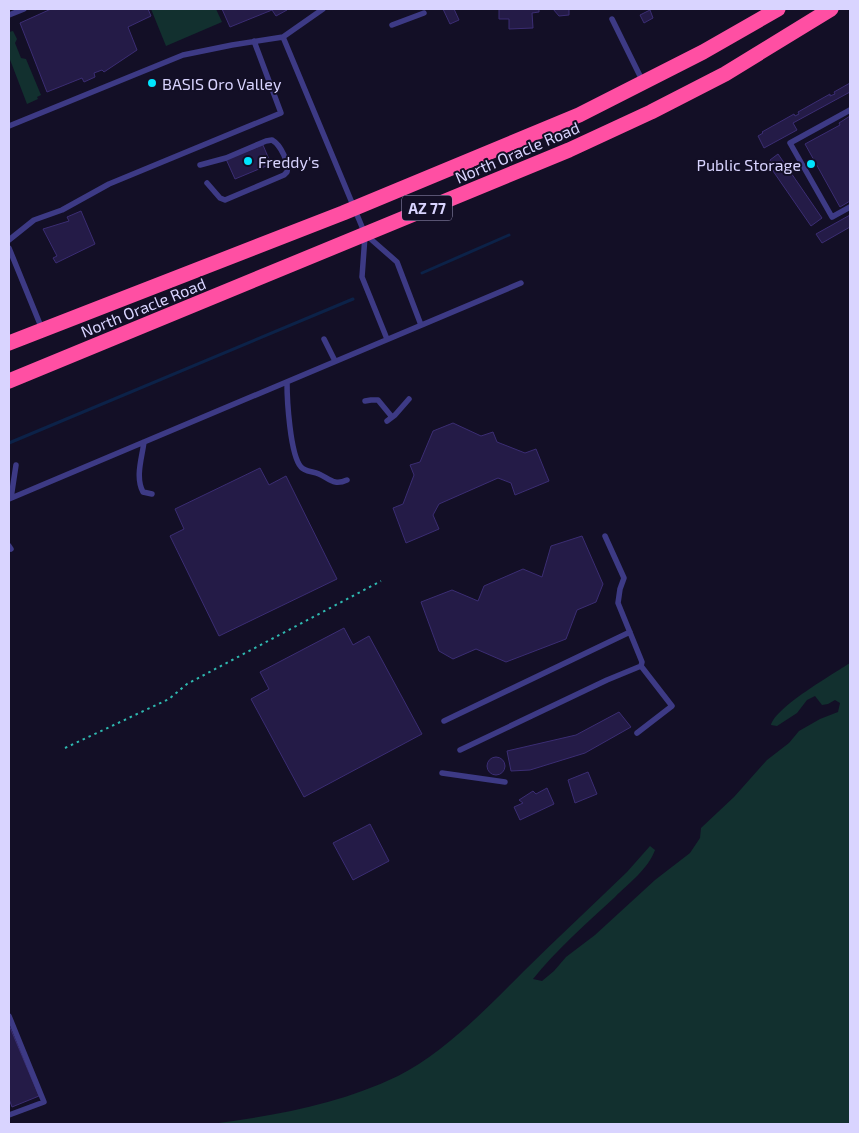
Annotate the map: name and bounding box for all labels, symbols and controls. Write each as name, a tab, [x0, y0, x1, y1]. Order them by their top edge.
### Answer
place label: BASIS Oro Valley	[162, 74, 282, 93]
marker: BASIS Oro Valley	[146, 77, 158, 89]
street label: North Oracle Road	[452, 117, 582, 187]
place label: Freddy's	[258, 152, 319, 171]
marker: Freddy's	[242, 155, 254, 167]
place label: Public Storage	[696, 155, 801, 174]
marker: Public Storage	[805, 158, 817, 170]
road number: AZ 77	[402, 196, 452, 220]
street label: North Oracle Road	[78, 273, 208, 341]

